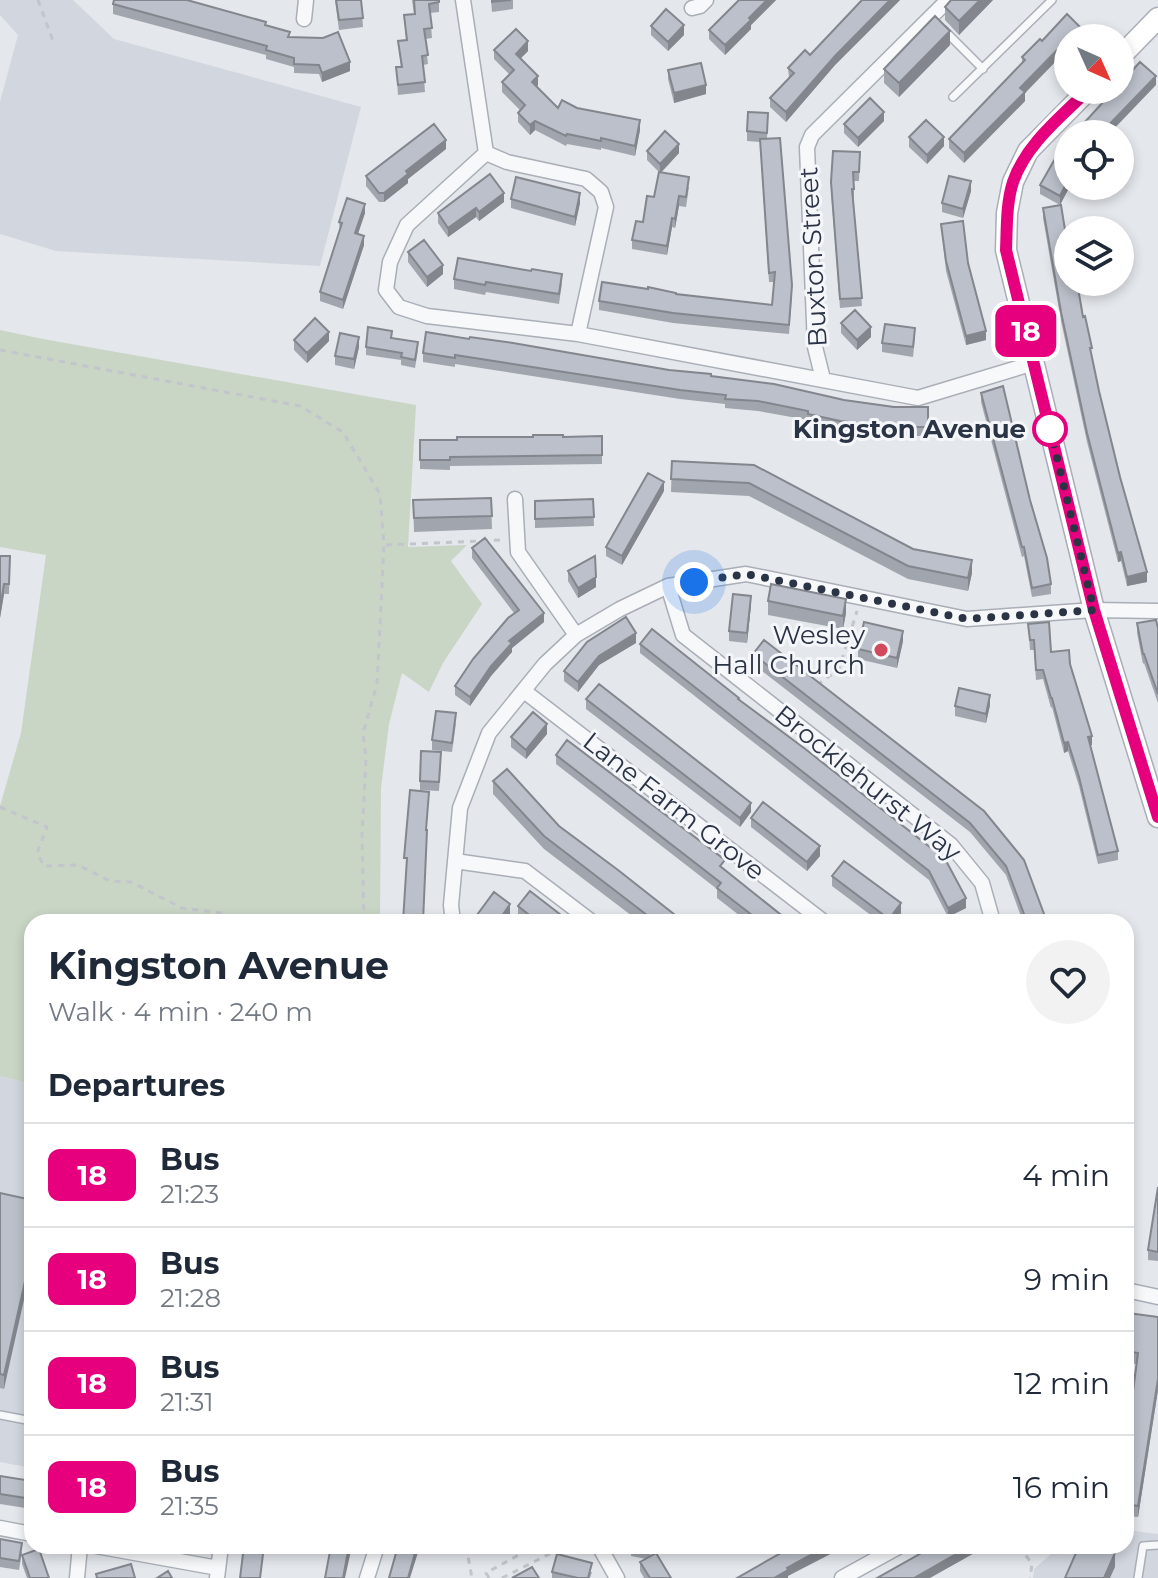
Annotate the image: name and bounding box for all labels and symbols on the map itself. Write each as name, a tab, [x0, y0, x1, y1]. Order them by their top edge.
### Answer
north arrow	[1054, 24, 1134, 104]
street label: Buxton Street	[792, 166, 834, 348]
line badge: 18	[990, 305, 1062, 357]
marker: Kingston Avenue	[1033, 412, 1067, 446]
place label: Kingston Avenue	[793, 413, 1026, 445]
your location	[674, 562, 714, 602]
place label: Wesley Hall Church	[712, 619, 866, 681]
marker: Wesley Hall Church	[872, 641, 890, 659]
street label: Brocklehurst Way	[768, 698, 968, 869]
street label: Lane Farm Grove	[577, 725, 771, 887]

